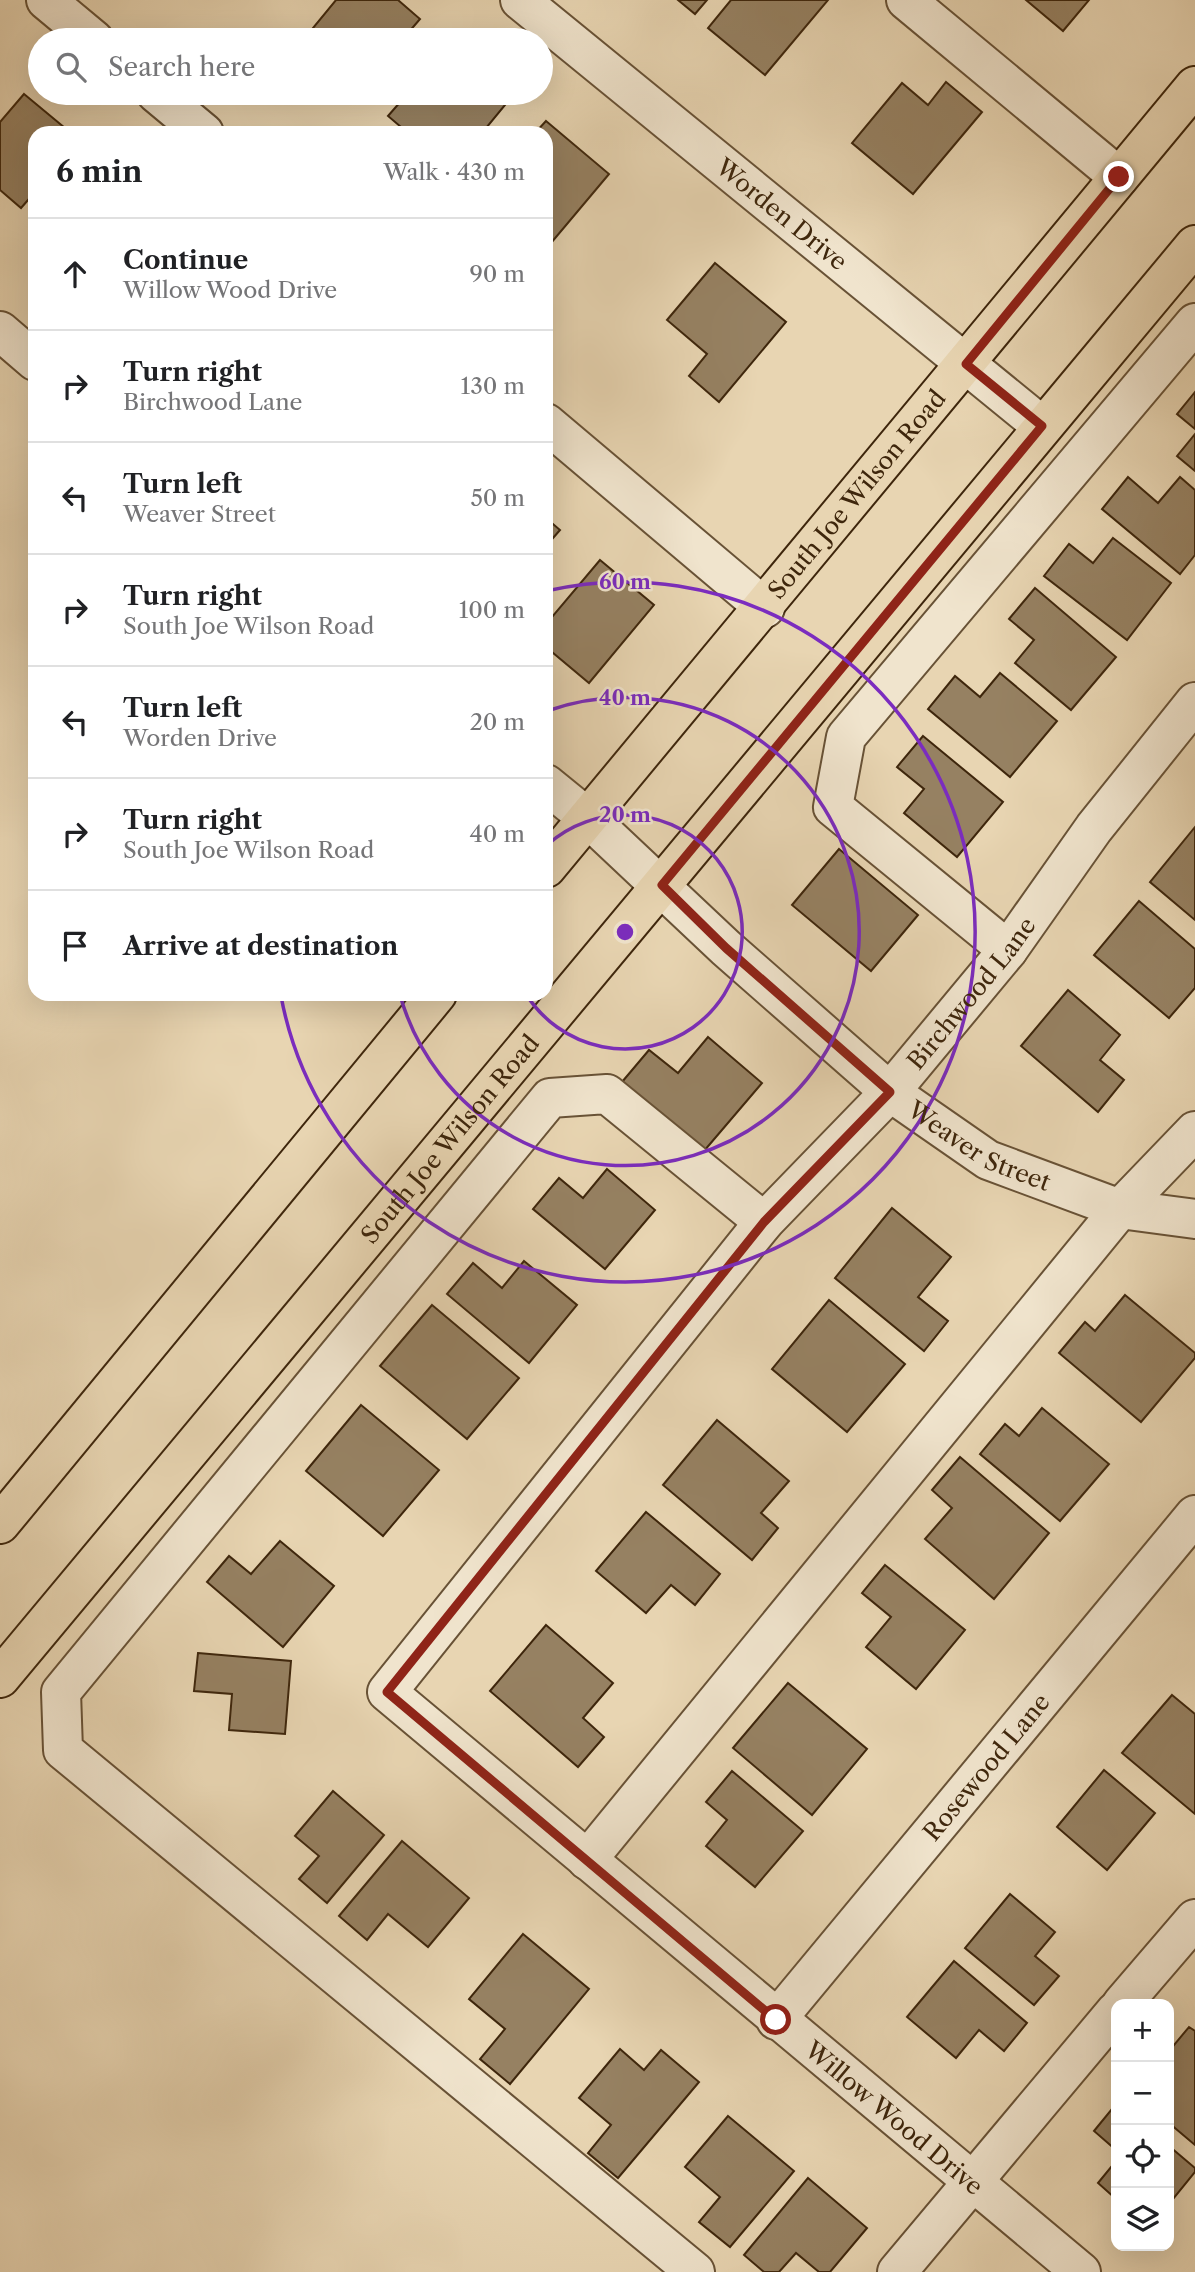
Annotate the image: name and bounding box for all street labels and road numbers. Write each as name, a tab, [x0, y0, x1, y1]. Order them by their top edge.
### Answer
street label: Worden Drive	[710, 151, 853, 276]
street label: South Joe Wilson Road	[761, 384, 952, 604]
street label: Birchwood Lane	[901, 911, 1041, 1075]
street label: South Joe Wilson Road	[354, 1029, 545, 1249]
street label: Weaver Street	[902, 1094, 1055, 1197]
street label: Rosewood Lane	[917, 1687, 1055, 1846]
street label: Willow Wood Drive	[798, 2034, 989, 2201]

